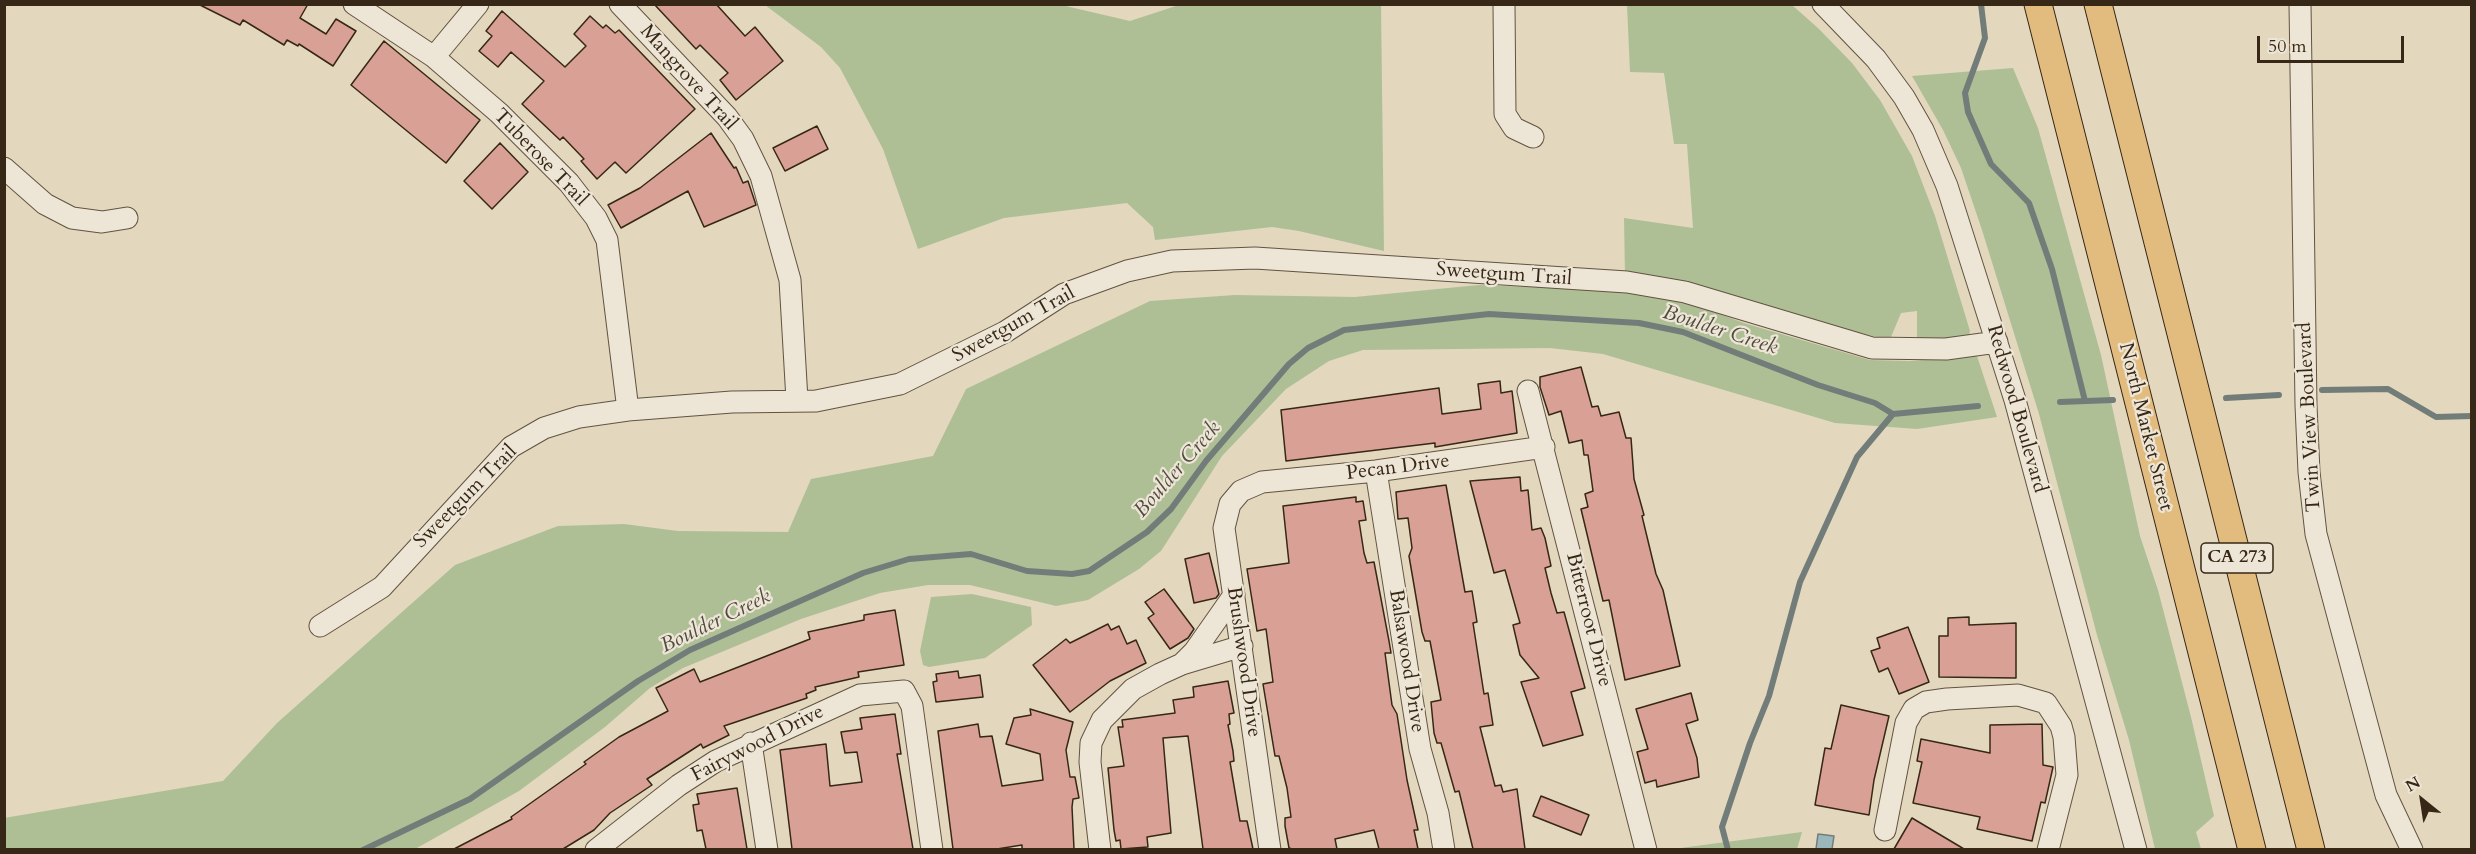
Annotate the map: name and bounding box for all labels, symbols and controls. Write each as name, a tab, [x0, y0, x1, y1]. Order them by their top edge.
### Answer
street label: Mangrove Trail	[634, 20, 742, 136]
scale bar	[2260, 24, 2407, 62]
text: 50 m	[2268, 34, 2307, 59]
street label: Tuberose Trail	[488, 104, 592, 212]
street label: Sweetgum Trail	[1435, 258, 1573, 292]
street label: Sweetgum Trail	[949, 281, 1079, 369]
water label: Boulder Creek	[1659, 301, 1781, 361]
street label: Twin View Boulevard	[2293, 321, 2327, 513]
street label: Redwood Boulevard	[1981, 322, 2051, 496]
street label: North Market Street	[2113, 341, 2177, 513]
water label: Boulder Creek	[1129, 417, 1227, 523]
street label: Sweetgum Trail	[409, 440, 523, 554]
street label: Pecan Drive	[1345, 450, 1451, 486]
road number: CA 273	[2201, 543, 2273, 573]
street label: Bitterroot Drive	[1560, 551, 1616, 689]
water label: Boulder Creek	[657, 585, 775, 659]
street label: Brushwood Drive	[1221, 585, 1265, 739]
street label: Balsawood Drive	[1383, 588, 1429, 734]
street label: Fairywood Drive	[688, 700, 828, 788]
north arrow	[2392, 770, 2452, 830]
text: N	[2401, 771, 2425, 797]

